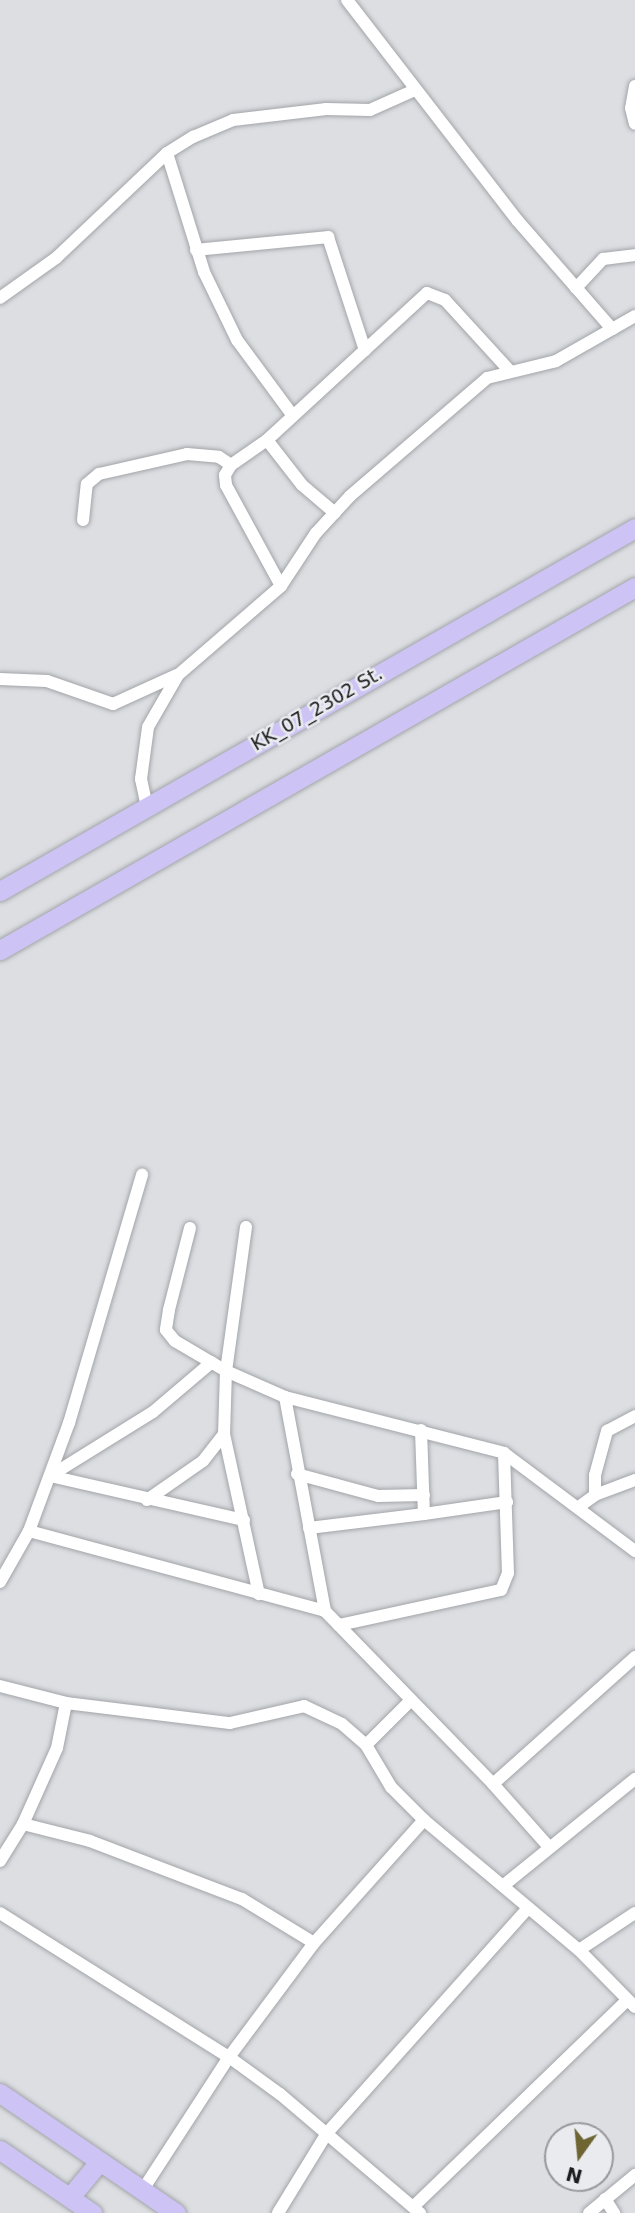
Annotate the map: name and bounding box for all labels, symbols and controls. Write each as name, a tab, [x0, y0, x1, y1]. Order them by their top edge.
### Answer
street label: KK_07_2302 St.	[247, 662, 387, 756]
north arrow	[544, 2122, 614, 2192]
text: N	[564, 2163, 585, 2188]

